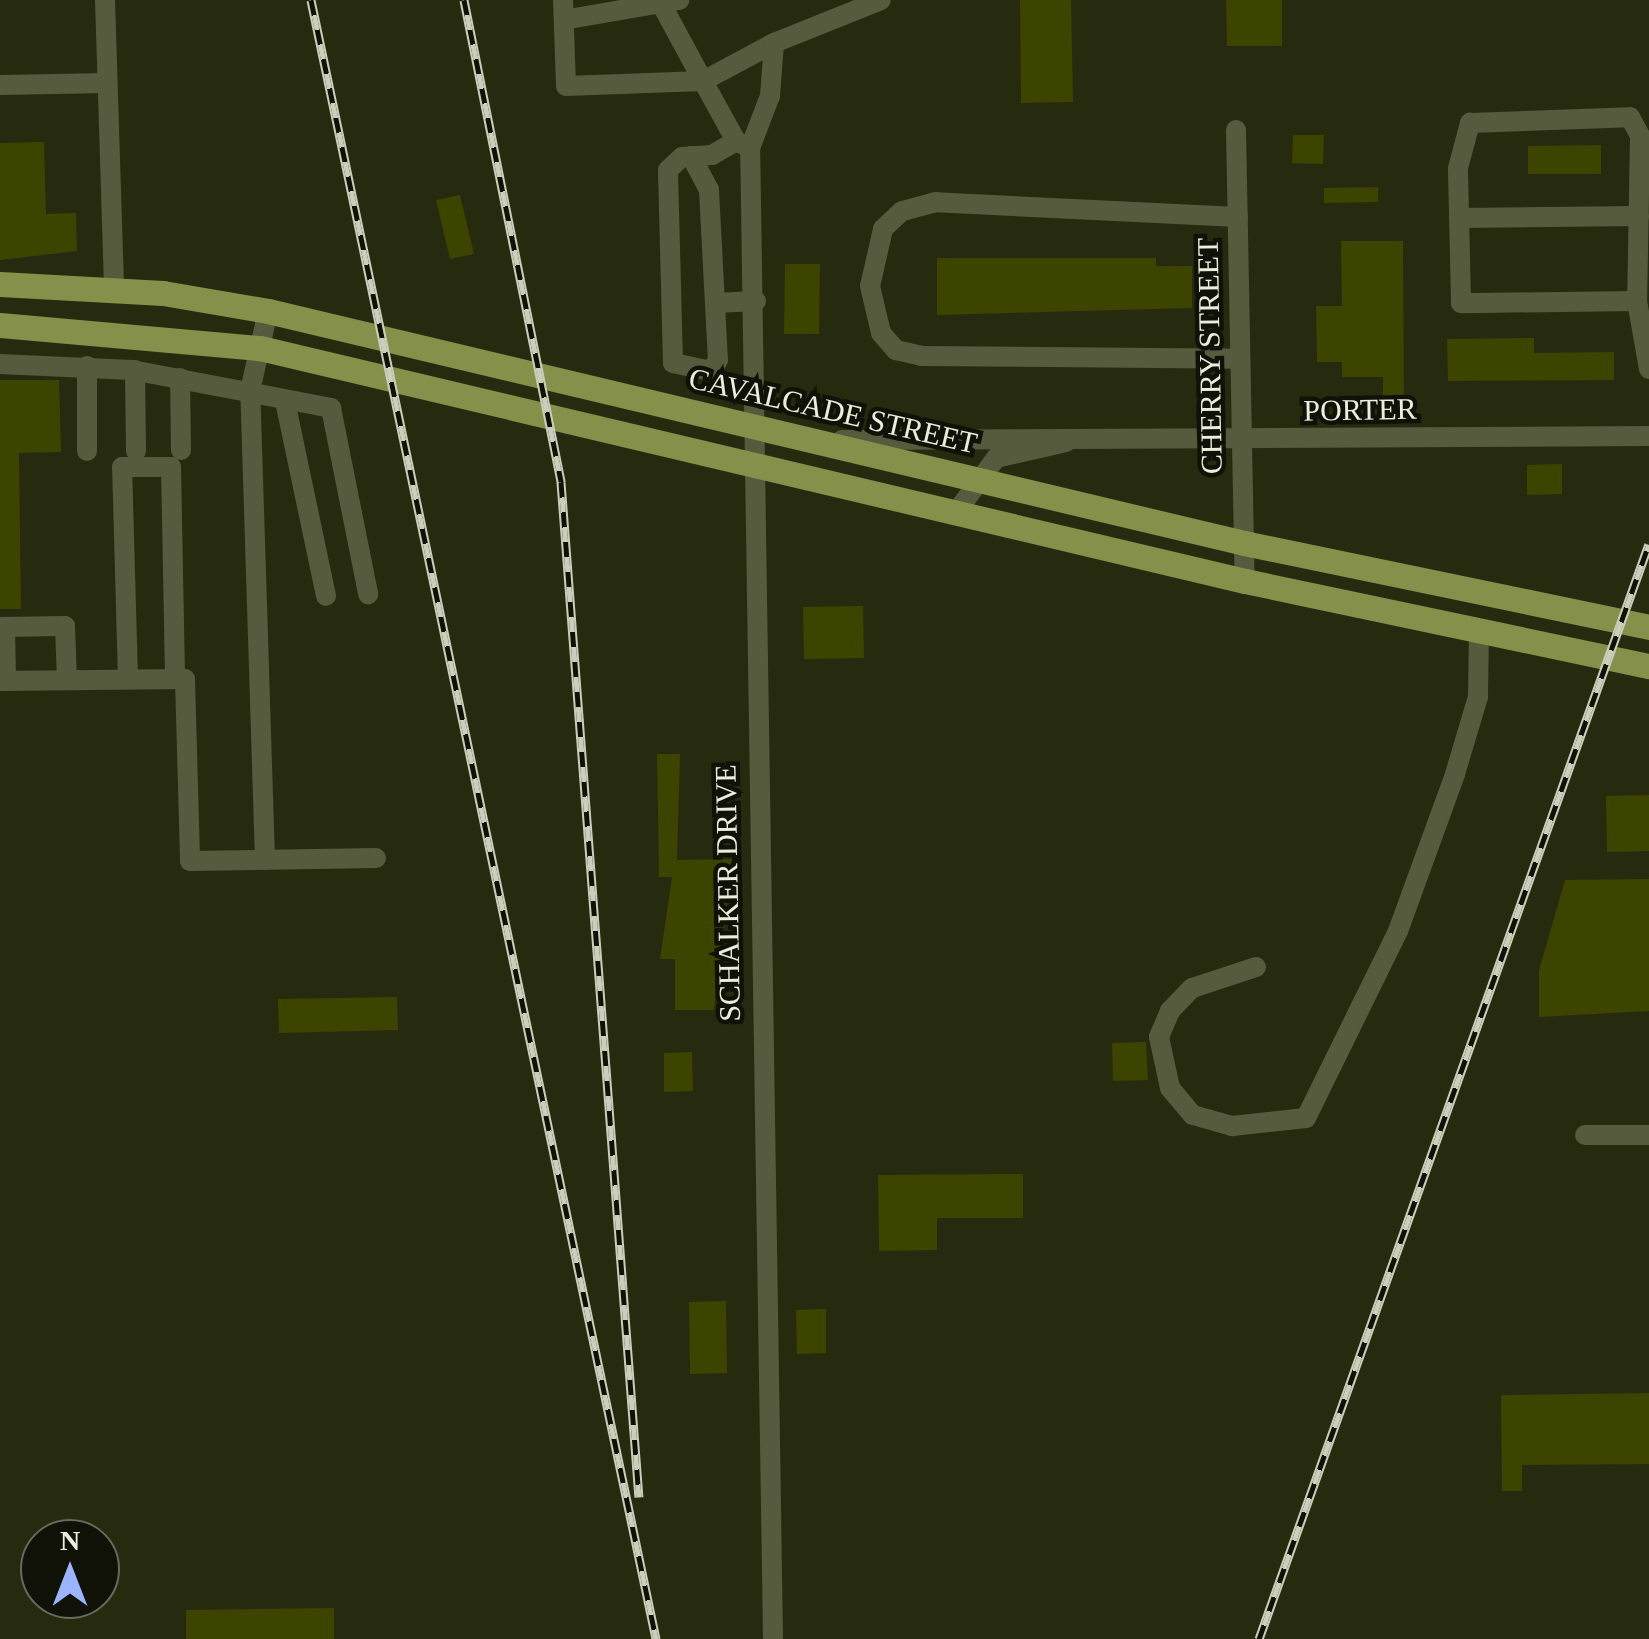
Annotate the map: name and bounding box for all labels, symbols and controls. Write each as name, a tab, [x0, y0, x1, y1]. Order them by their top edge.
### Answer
street label: CHERRY STREET	[1190, 237, 1230, 475]
street label: CAVALCADE STREET	[685, 360, 981, 462]
street label: PORTER	[1303, 391, 1417, 429]
street label: SCHALKER DRIVE	[708, 764, 748, 1022]
north arrow	[20, 1519, 120, 1619]
text: N	[60, 1525, 80, 1556]

